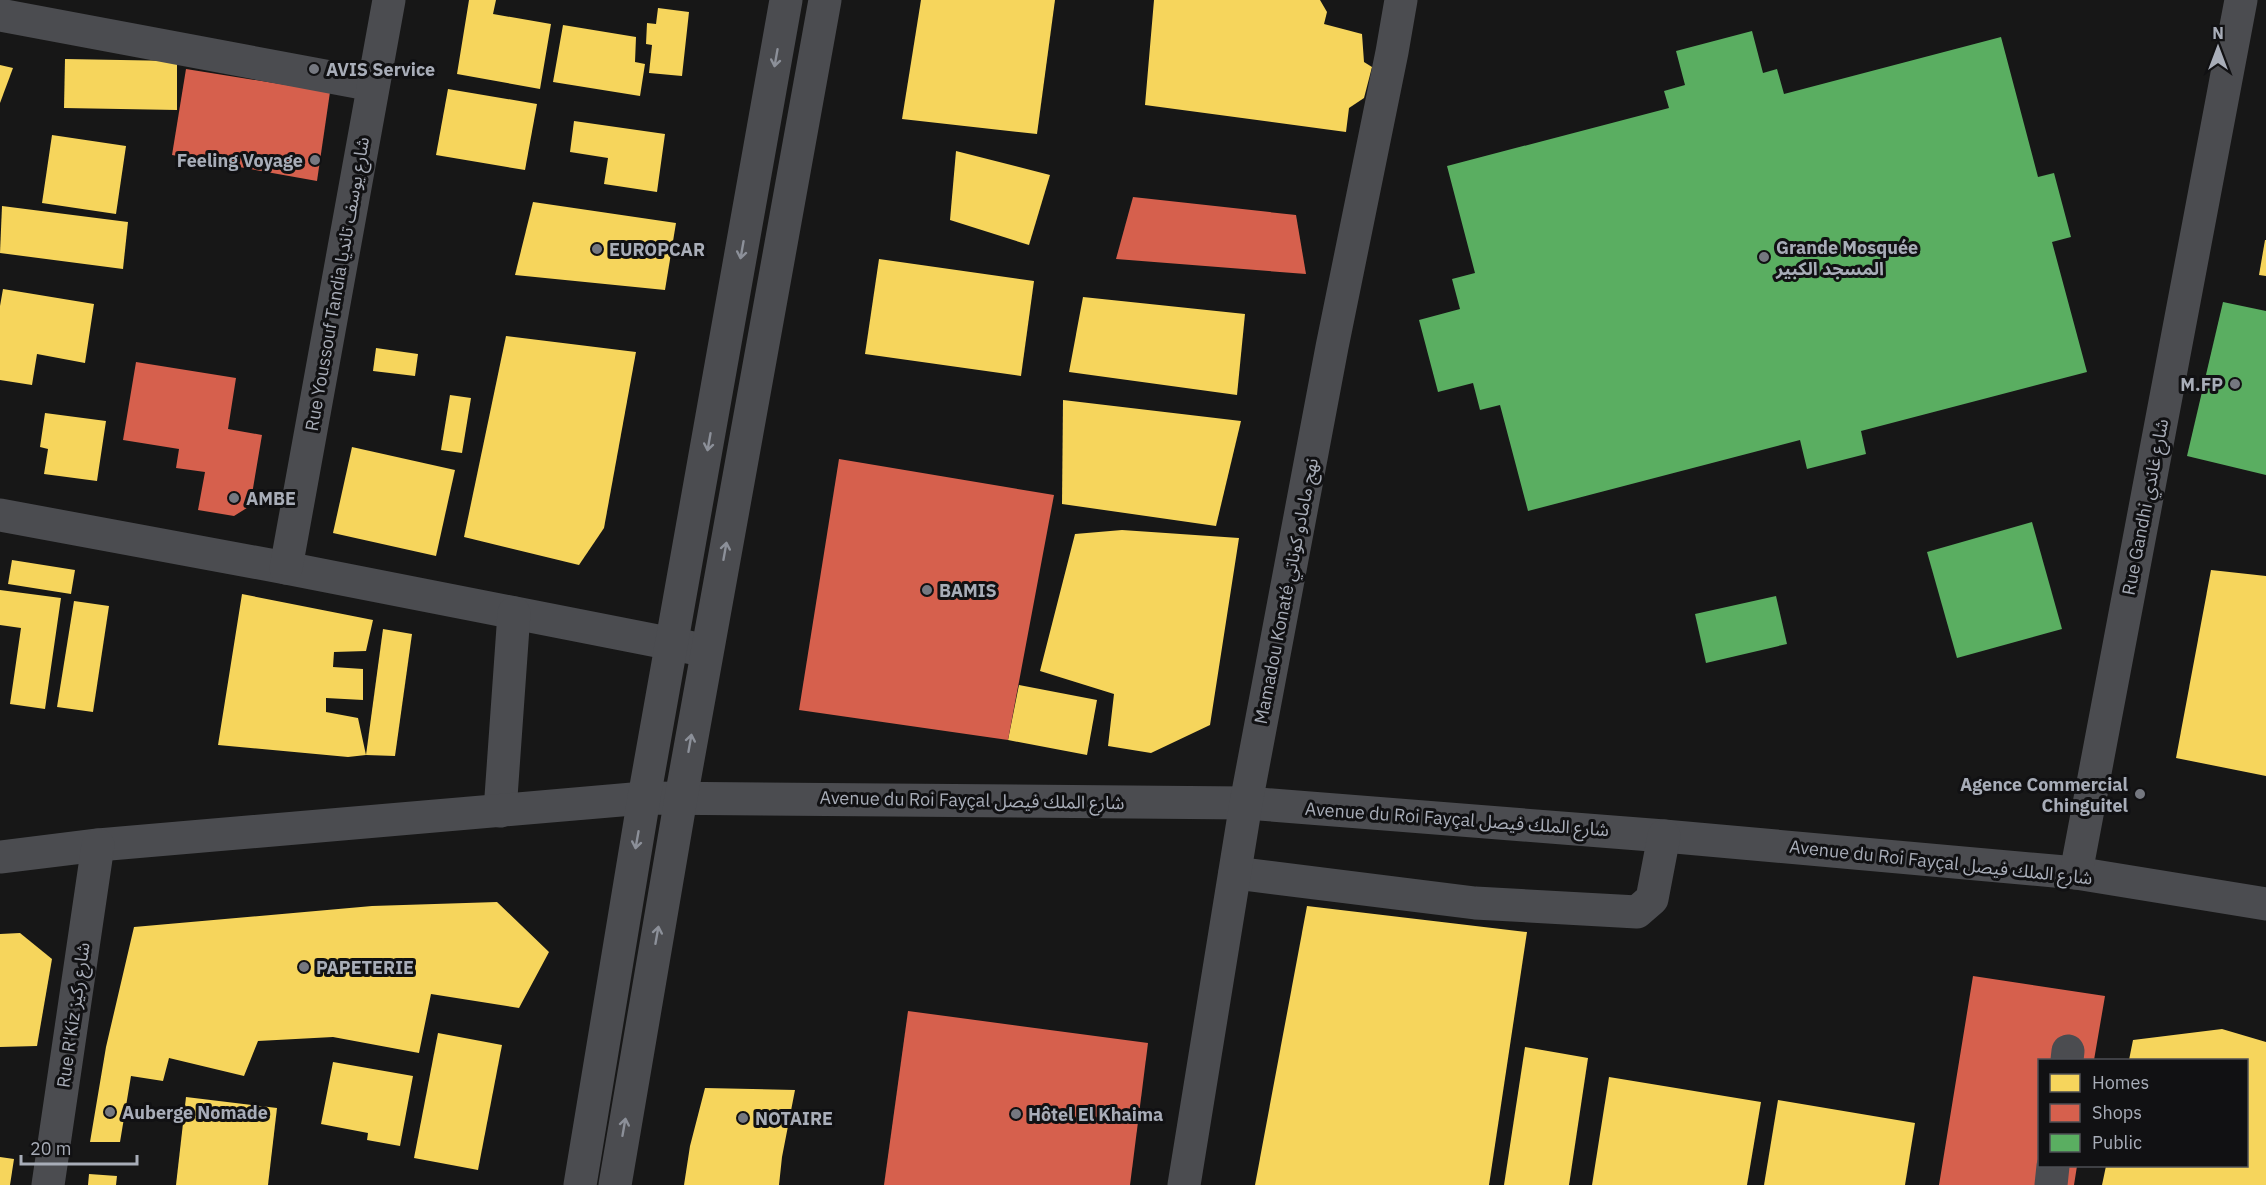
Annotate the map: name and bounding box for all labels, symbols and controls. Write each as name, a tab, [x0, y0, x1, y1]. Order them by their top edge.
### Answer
north arrow	[2188, 18, 2248, 78]
text: N	[2212, 23, 2224, 43]
one-way arrow	[770, 47, 781, 67]
place label: AVIS Service	[326, 58, 435, 81]
marker: AVIS Service	[307, 62, 321, 76]
street label: Rue Youssouf Tandia شارع يوسف تانديا	[300, 135, 377, 433]
place label: Feeling Voyage	[177, 149, 303, 172]
marker: Feeling Voyage	[308, 153, 322, 167]
place label: Grande Mosquée المسجد الكبير	[1775, 236, 1918, 280]
place label: EUROPCAR	[609, 238, 705, 261]
one-way arrow	[737, 239, 748, 259]
marker: EUROPCAR	[590, 242, 604, 256]
marker: Grande Mosquée المسجد الكبير	[1757, 250, 1771, 264]
place label: M.FP	[2180, 373, 2223, 396]
marker: M.FP	[2228, 377, 2242, 391]
street label: Rue Gandhi شارع غاندي	[2117, 417, 2176, 598]
one-way arrow	[703, 431, 714, 451]
street label: Mamadou Konaté نهج مامادو كوناتي	[1249, 456, 1325, 726]
place label: AMBE	[246, 487, 296, 510]
marker: AMBE	[227, 491, 241, 505]
one-way arrow	[720, 542, 731, 561]
place label: BAMIS	[939, 579, 997, 602]
marker: BAMIS	[920, 583, 934, 597]
one-way arrow	[685, 734, 696, 753]
place label: Agence Commercial Chinguitel	[1960, 773, 2129, 817]
street label: Avenue du Roi Fayçal شارع الملك فيصل	[819, 786, 1125, 817]
marker: Agence Commercial Chinguitel	[2133, 787, 2147, 801]
street label: Avenue du Roi Fayçal شارع الملك فيصل	[1304, 797, 1610, 844]
one-way arrow	[632, 830, 643, 850]
street label: Avenue du Roi Fayçal شارع الملك فيصل	[1788, 835, 2094, 892]
one-way arrow	[652, 926, 663, 945]
street label: Rue R'Kiz شارع ركيز	[51, 941, 98, 1090]
place label: PAPETERIE	[316, 956, 414, 979]
marker: PAPETERIE	[297, 960, 311, 974]
legend	[2038, 1059, 2248, 1167]
text: Homes	[2092, 1071, 2149, 1094]
place label: Auberge Nomade	[122, 1101, 268, 1124]
text: Shops	[2092, 1101, 2142, 1124]
place label: Hôtel El Khaima	[1028, 1103, 1163, 1126]
marker: Auberge Nomade	[103, 1105, 117, 1119]
place label: NOTAIRE	[755, 1107, 833, 1130]
marker: Hôtel El Khaima	[1009, 1107, 1023, 1121]
marker: NOTAIRE	[736, 1111, 750, 1125]
one-way arrow	[619, 1118, 630, 1138]
scale bar	[21, 1128, 136, 1166]
text: Public	[2092, 1131, 2142, 1154]
text: 20 m	[30, 1137, 72, 1160]

